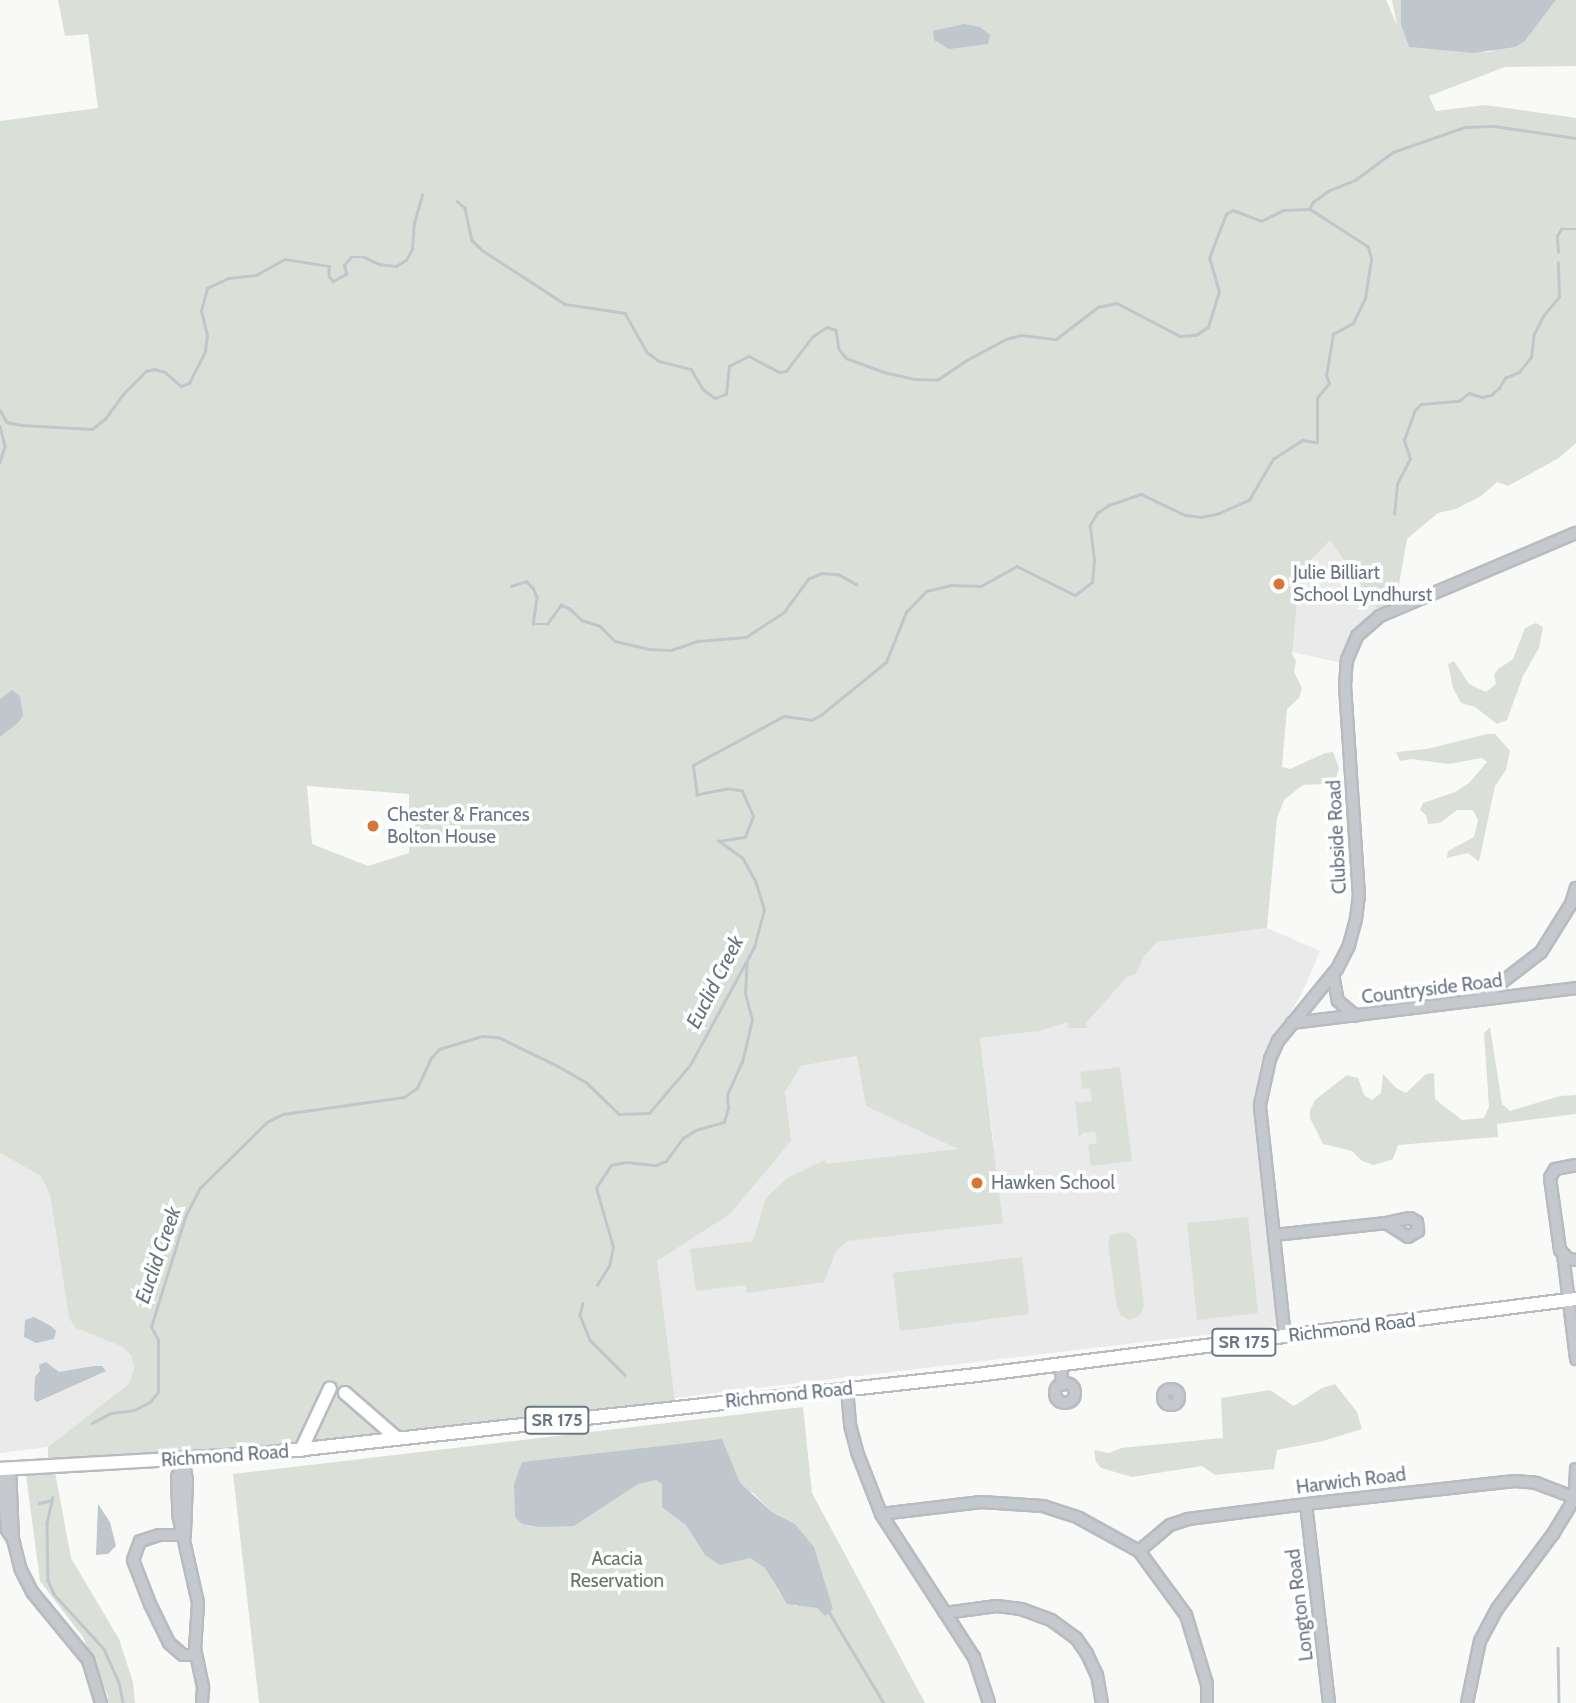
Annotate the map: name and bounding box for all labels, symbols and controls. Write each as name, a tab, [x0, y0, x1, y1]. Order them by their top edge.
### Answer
place label: Julie Billiart School Lyndhurst	[1293, 562, 1432, 606]
marker: Julie Billiart School Lyndhurst	[1271, 576, 1287, 592]
street label: Clubside Road	[1323, 779, 1351, 895]
place label: Chester & Frances Bolton House	[387, 804, 530, 848]
marker: Chester & Frances Bolton House	[365, 818, 381, 834]
water label: Euclid Creek	[681, 931, 749, 1033]
street label: Countryside Road	[1360, 969, 1504, 1009]
place label: Hawken School	[991, 1172, 1115, 1194]
marker: Hawken School	[969, 1175, 985, 1191]
water label: Euclid Creek	[130, 1203, 186, 1307]
street label: Richmond Road	[1287, 1309, 1417, 1347]
road number: SR 175	[1211, 1328, 1277, 1357]
street label: Richmond Road	[724, 1377, 854, 1413]
road number: SR 175	[524, 1406, 590, 1434]
street label: Richmond Road	[160, 1440, 290, 1472]
street label: Harwich Road	[1295, 1463, 1407, 1499]
park label: Acacia Reservation	[570, 1548, 664, 1592]
street label: Longton Road	[1282, 1548, 1318, 1662]

